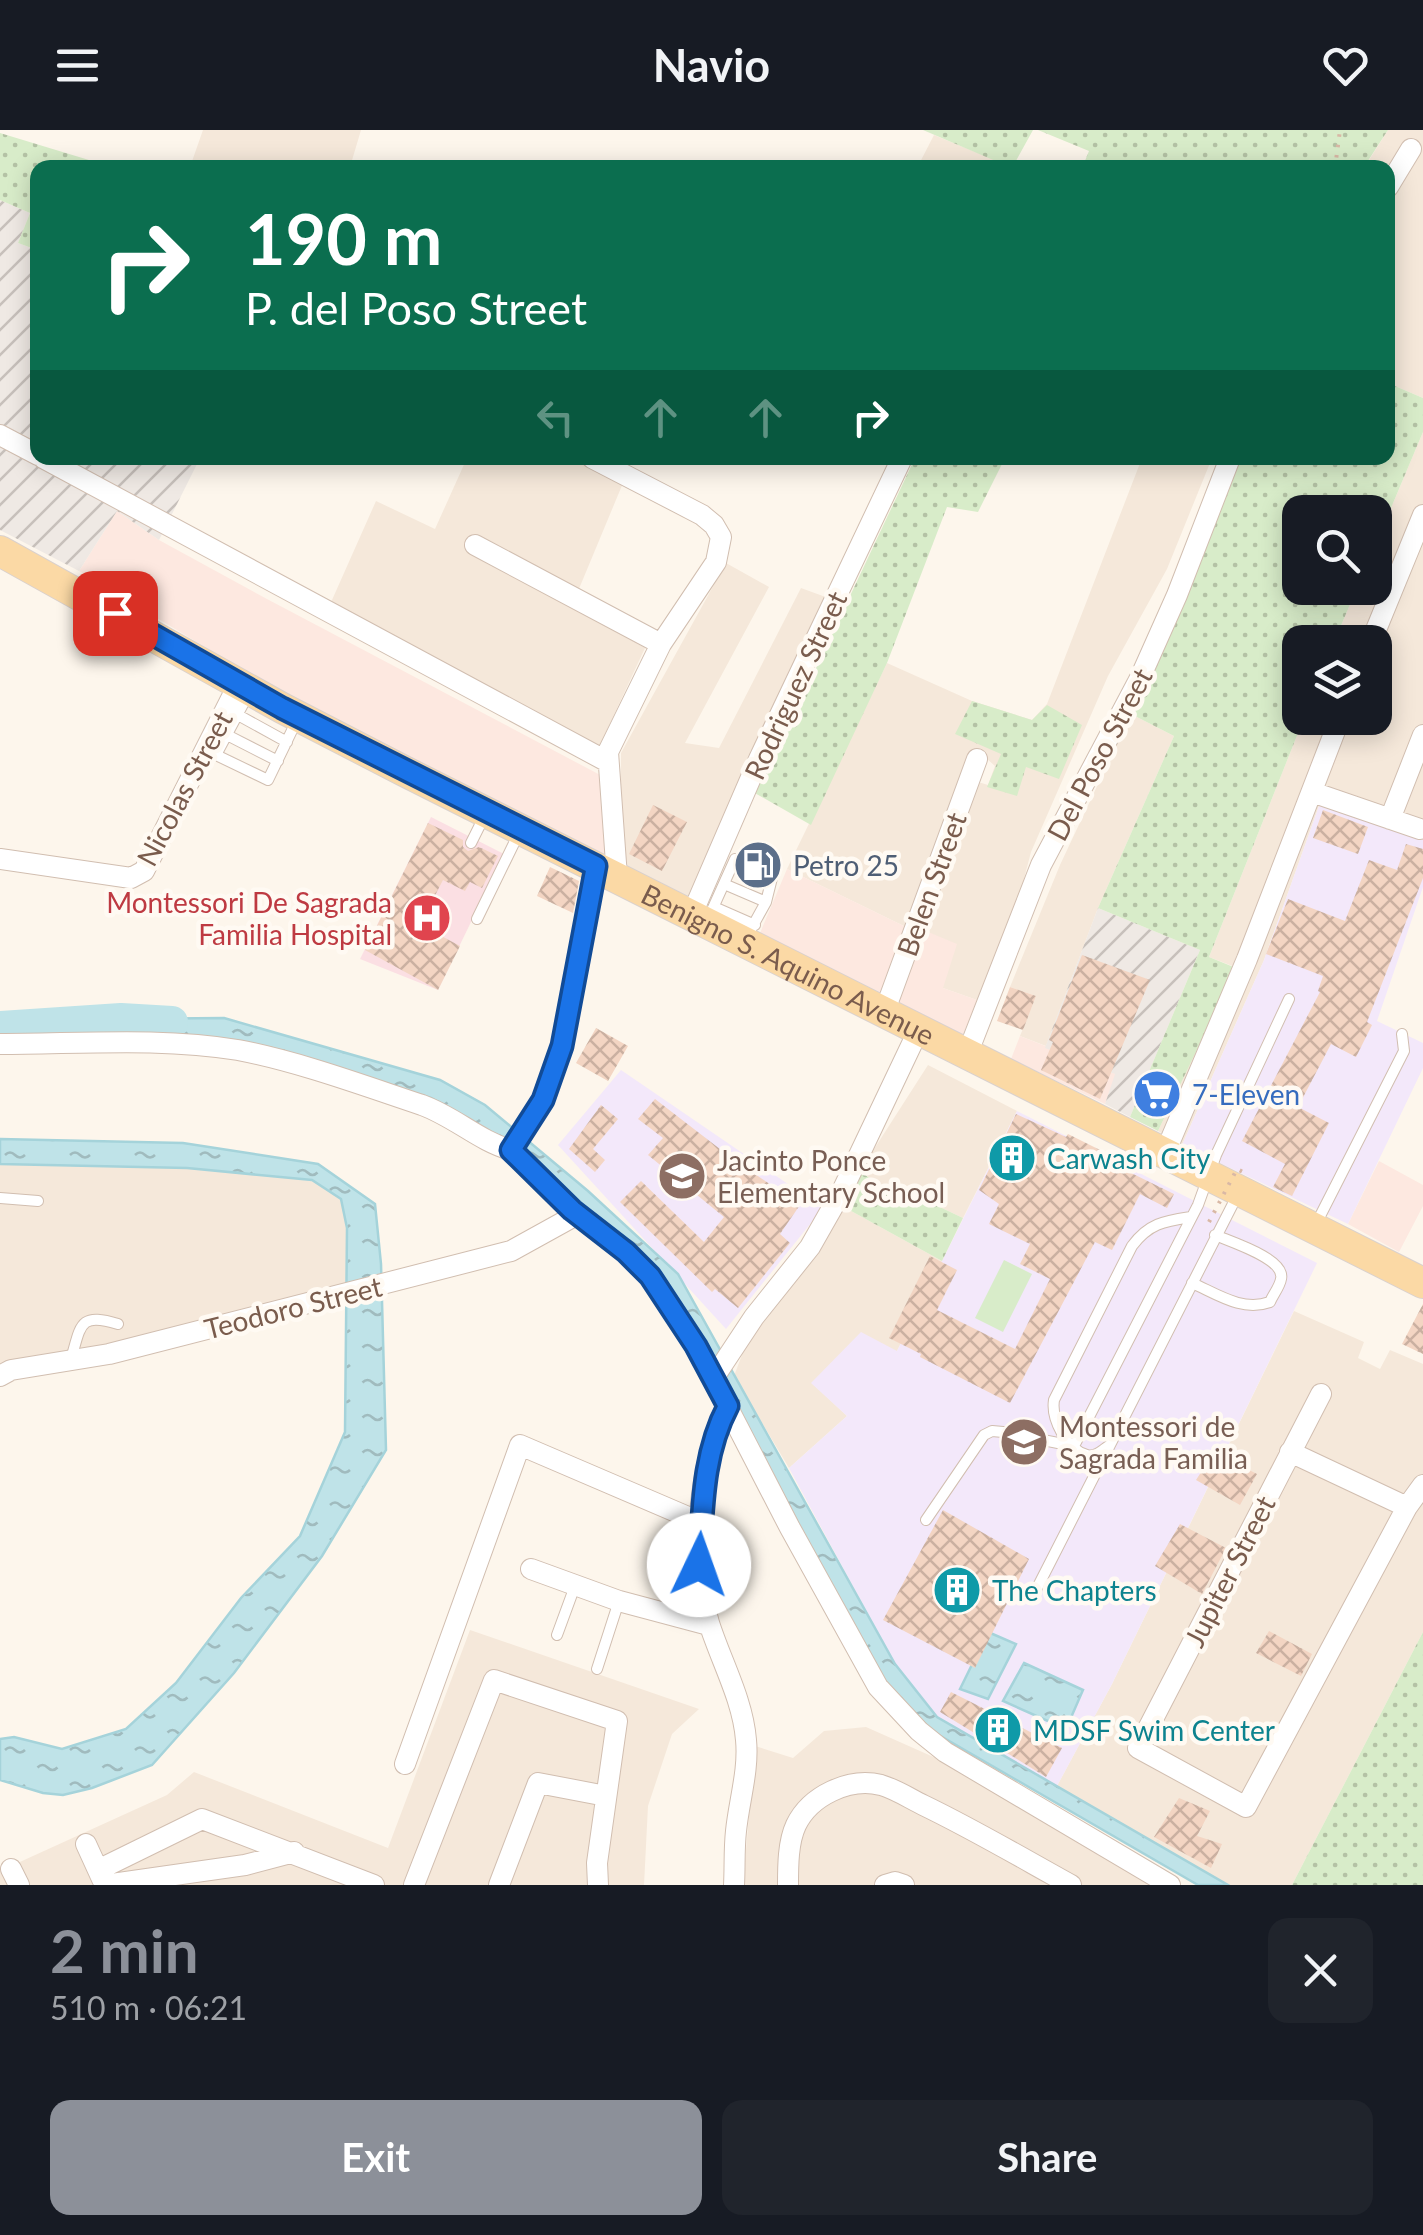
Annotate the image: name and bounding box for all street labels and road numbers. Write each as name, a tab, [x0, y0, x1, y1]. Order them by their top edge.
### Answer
street label: Rodriguez Street	[737, 586, 853, 784]
street label: Del Poso Street	[1039, 662, 1159, 846]
street label: Nicolas Street	[129, 705, 239, 871]
street label: Belen Street	[889, 807, 973, 961]
street label: Benigno S. Aquino Avenue	[636, 876, 940, 1052]
street label: Teodoro Street	[201, 1269, 385, 1345]
street label: Jupiter Street	[1176, 1490, 1282, 1652]

